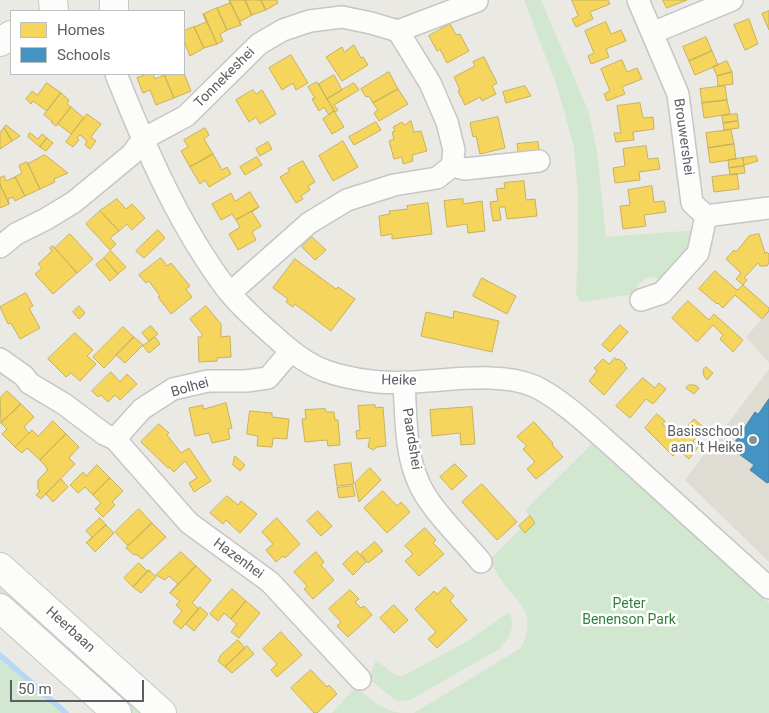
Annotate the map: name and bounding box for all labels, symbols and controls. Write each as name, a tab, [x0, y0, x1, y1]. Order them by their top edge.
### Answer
legend	[10, 10, 185, 75]
text: Homes	[57, 21, 105, 39]
street label: Tonnekeshei	[191, 44, 259, 112]
text: Schools	[57, 46, 111, 64]
street label: Brouwershei	[669, 97, 697, 177]
street label: Heike	[381, 372, 417, 390]
street label: Bolhei	[169, 375, 211, 401]
street label: Paardshei	[398, 407, 424, 471]
place label: Basisschool aan 't Heike	[667, 424, 743, 457]
marker: Basisschool aan 't Heike	[747, 434, 759, 446]
street label: Hazenhei	[210, 535, 266, 583]
park label: Peter Benenson Park	[582, 596, 676, 628]
street label: Heerbaan	[42, 604, 98, 656]
scale bar	[12, 670, 146, 702]
text: 50 m	[18, 680, 52, 698]

